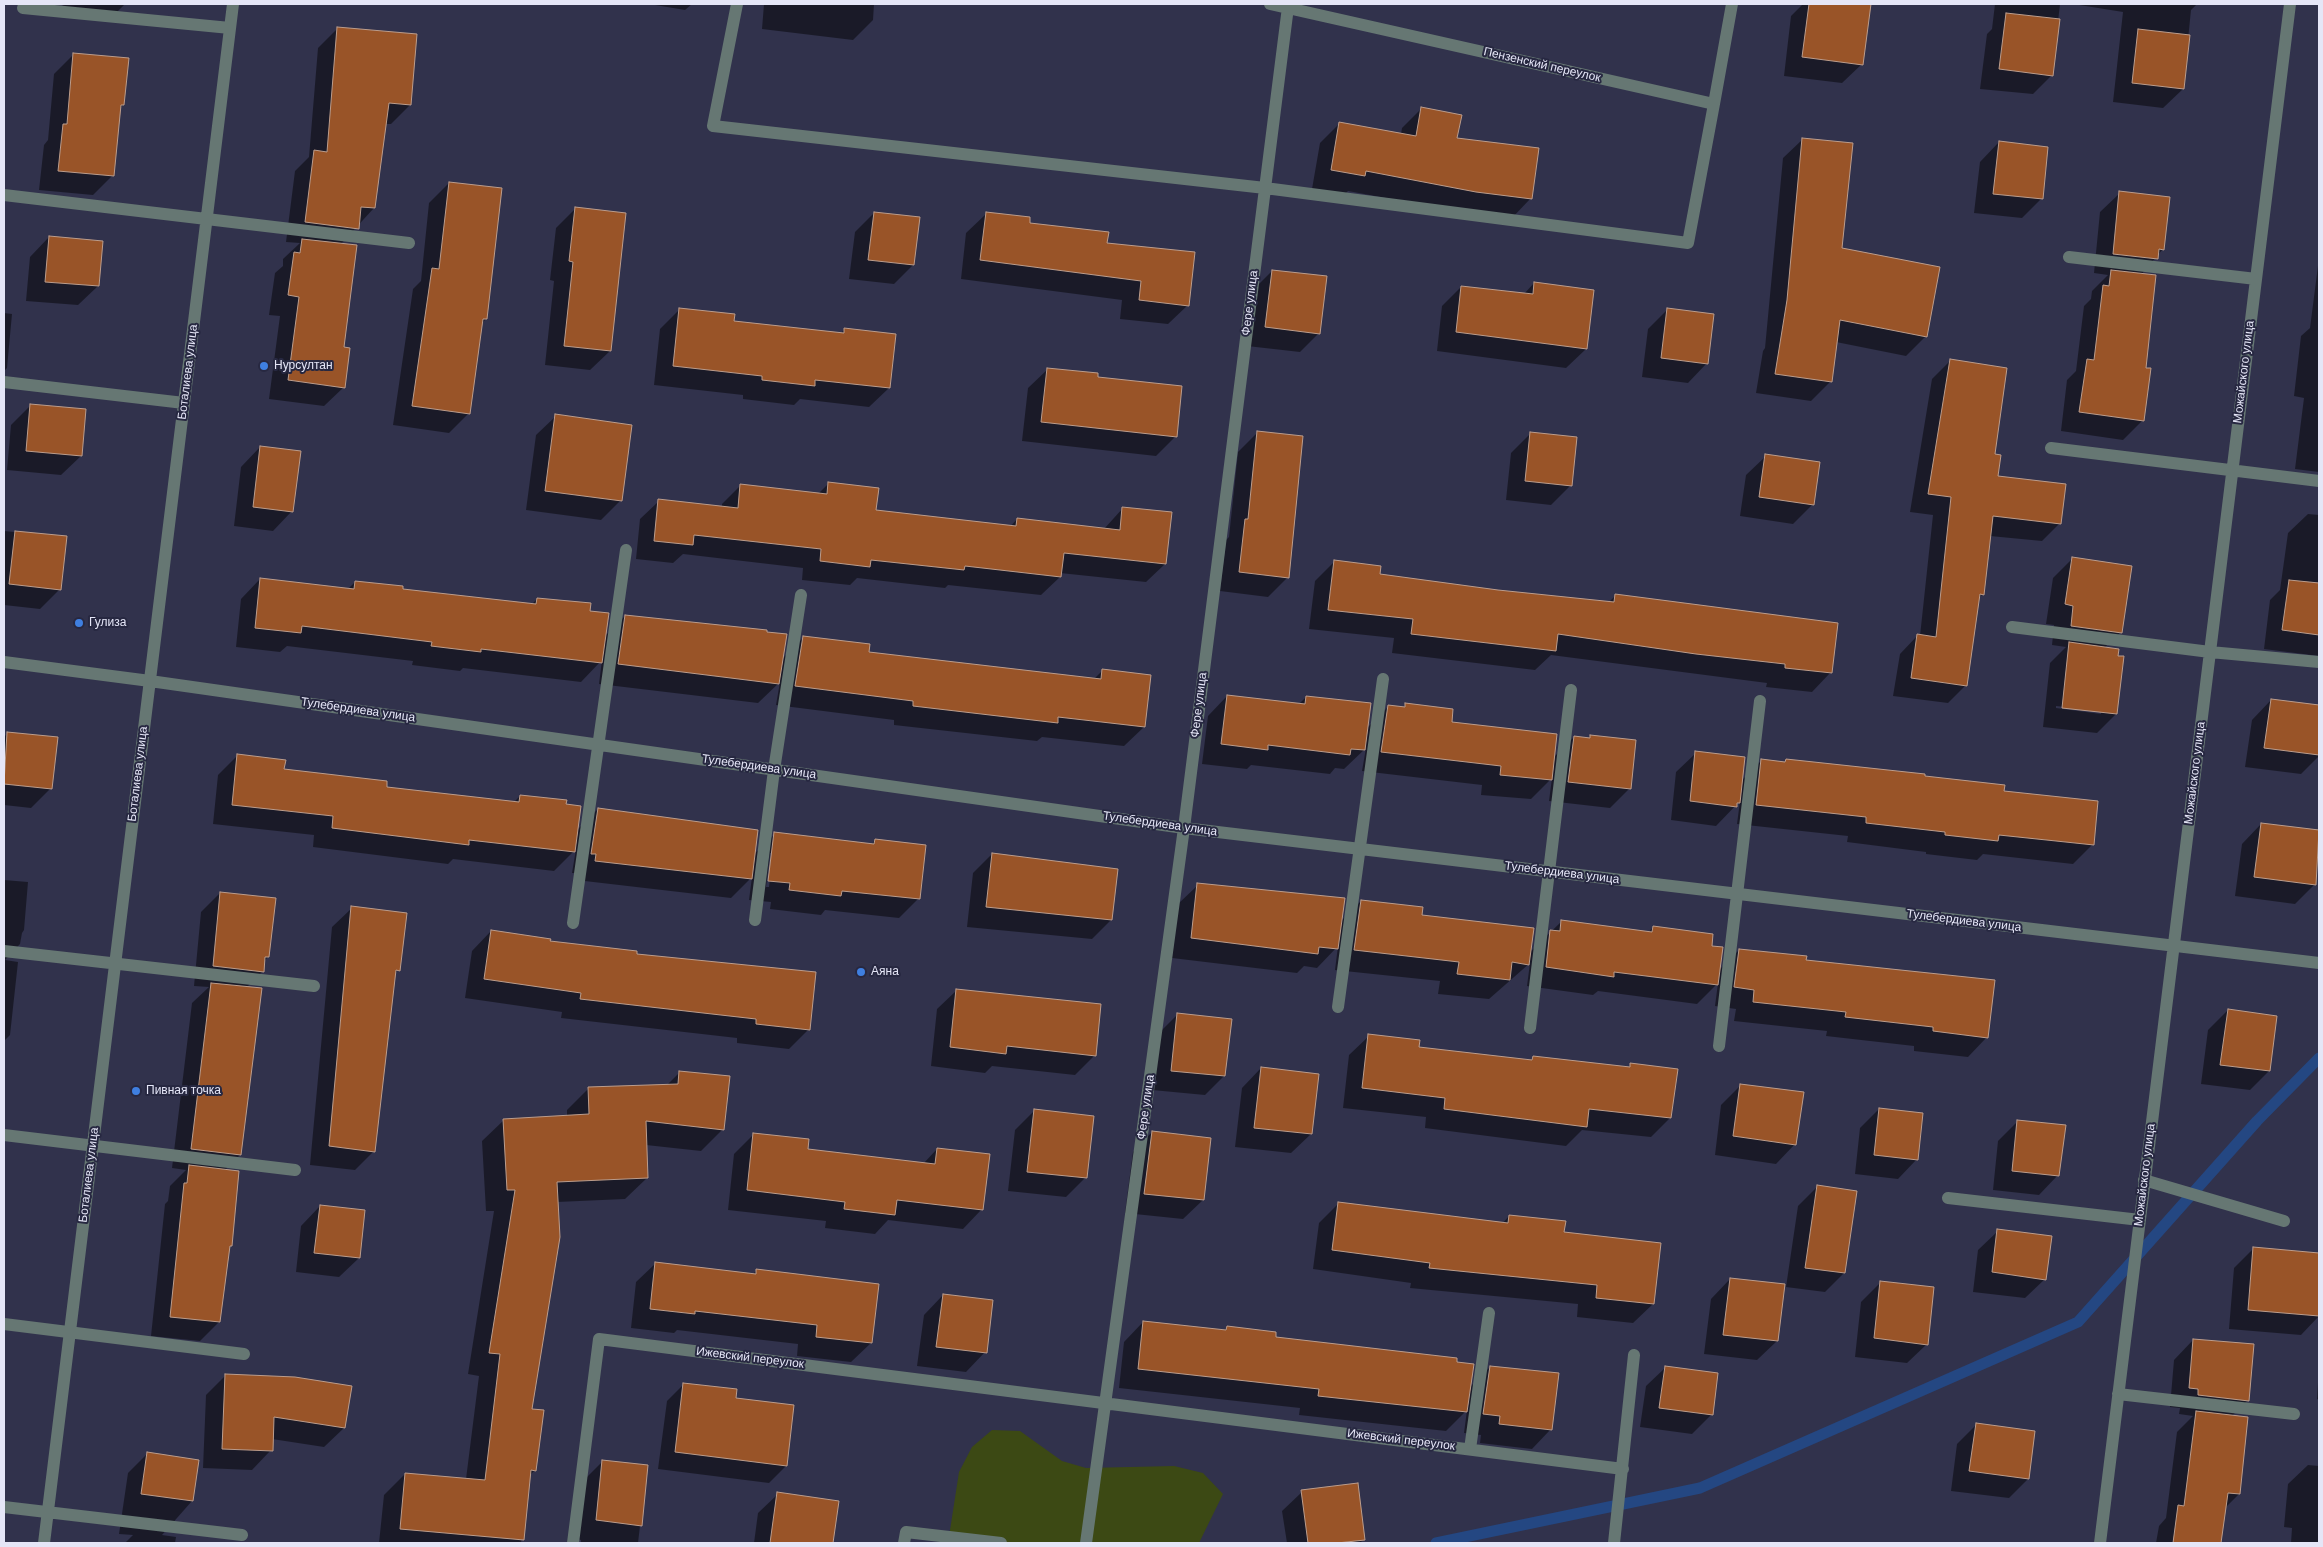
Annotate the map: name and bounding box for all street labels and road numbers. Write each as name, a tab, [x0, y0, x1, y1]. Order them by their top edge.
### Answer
street label: Пензенский переулок	[1482, 45, 1602, 85]
street label: Фере улица	[1239, 270, 1261, 336]
street label: Можайского улица	[2231, 320, 2257, 424]
street label: Боталиева улица	[175, 324, 201, 420]
street label: Фере улица	[1188, 672, 1210, 738]
street label: Тулебердиева улица	[300, 695, 416, 725]
street label: Можайского улица	[2182, 721, 2208, 825]
street label: Боталиева улица	[125, 726, 151, 822]
street label: Тулебердиева улица	[701, 752, 817, 782]
street label: Тулебердиева улица	[1102, 809, 1218, 839]
street label: Тулебердиева улица	[1504, 859, 1620, 887]
street label: Тулебердиева улица	[1906, 907, 2022, 935]
street label: Фере улица	[1134, 1074, 1158, 1140]
street label: Можайского улица	[2132, 1123, 2158, 1227]
street label: Боталиева улица	[76, 1127, 102, 1223]
street label: Ижевский переулок	[695, 1344, 805, 1372]
street label: Ижевский переулок	[1346, 1426, 1456, 1454]

